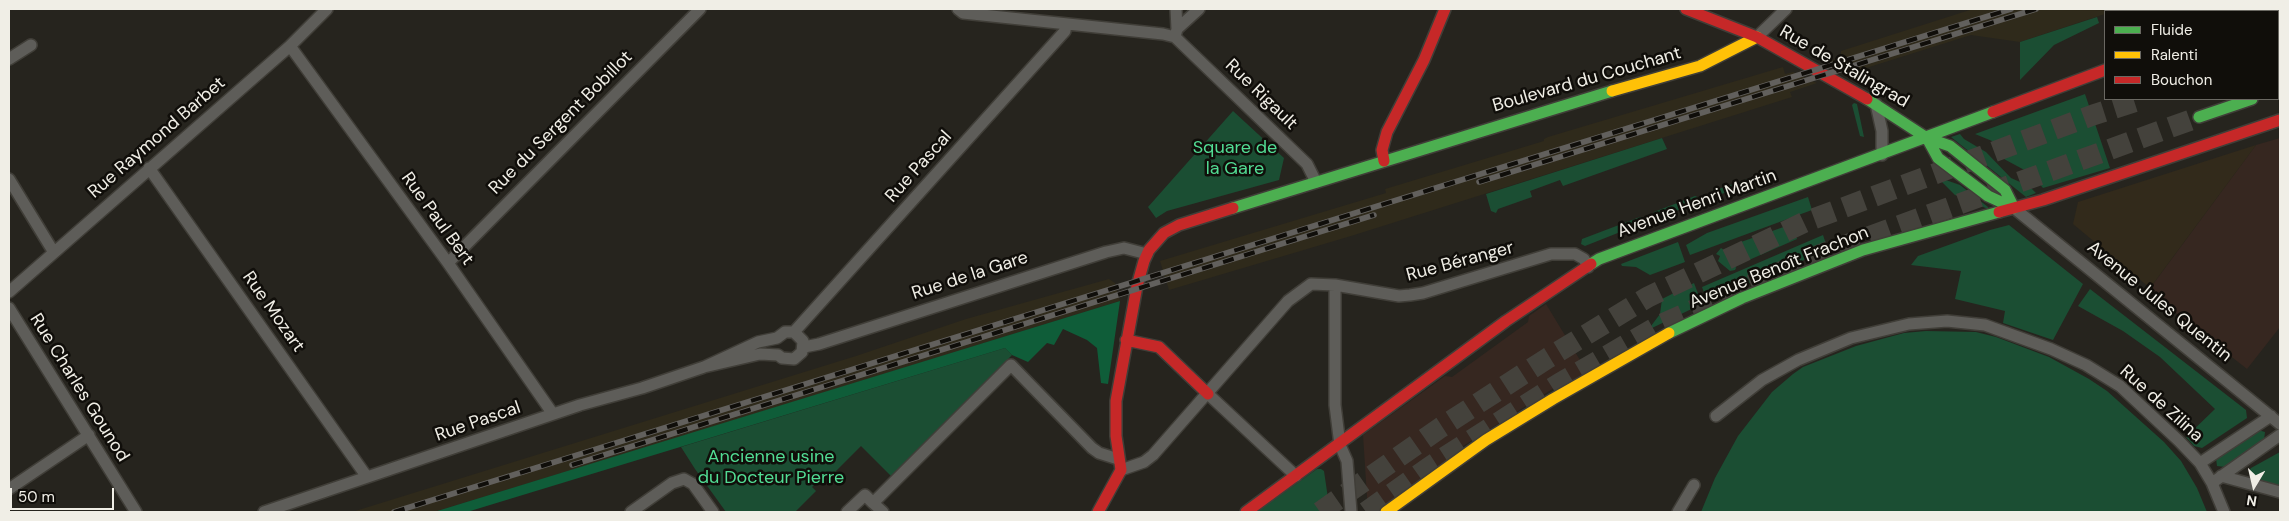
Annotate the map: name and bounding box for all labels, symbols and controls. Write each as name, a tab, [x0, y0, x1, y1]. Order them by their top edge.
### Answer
legend	[2104, 10, 2279, 100]
text: Fluide	[2151, 20, 2193, 40]
street label: Rue de Stalingrad	[1775, 21, 1913, 113]
street label: Boulevard du Couchant	[1490, 43, 1684, 117]
text: Ralenti	[2151, 45, 2198, 65]
street label: Rue du Sergent Bobillot	[485, 47, 637, 199]
street label: Rue Rigault	[1220, 55, 1302, 135]
text: Bouchon	[2151, 70, 2212, 90]
street label: Rue Raymond Barbet	[84, 73, 230, 203]
street label: Rue Pascal	[881, 127, 957, 207]
park label: Square de la Gare	[1193, 137, 1277, 180]
street label: Avenue Henri Martin	[1614, 165, 1780, 243]
street label: Rue Paul Bert	[396, 168, 478, 270]
street label: Avenue Benoît Frachon	[1686, 222, 1872, 314]
street label: Rue Béranger	[1404, 237, 1516, 287]
street label: Avenue Jules Quentin	[2082, 237, 2236, 367]
street label: Rue de la Gare	[909, 247, 1031, 305]
street label: Rue Mozart	[237, 267, 309, 357]
street label: Rue Charles Gounod	[25, 310, 133, 466]
street label: Rue de Zilina	[2115, 361, 2207, 447]
street label: Rue Pascal	[432, 397, 524, 447]
park label: Ancienne usine du Docteur Pierre	[698, 446, 844, 488]
north arrow	[2229, 461, 2279, 511]
scale bar	[12, 478, 116, 510]
text: 50 m	[18, 487, 55, 507]
text: N	[2245, 491, 2258, 511]

